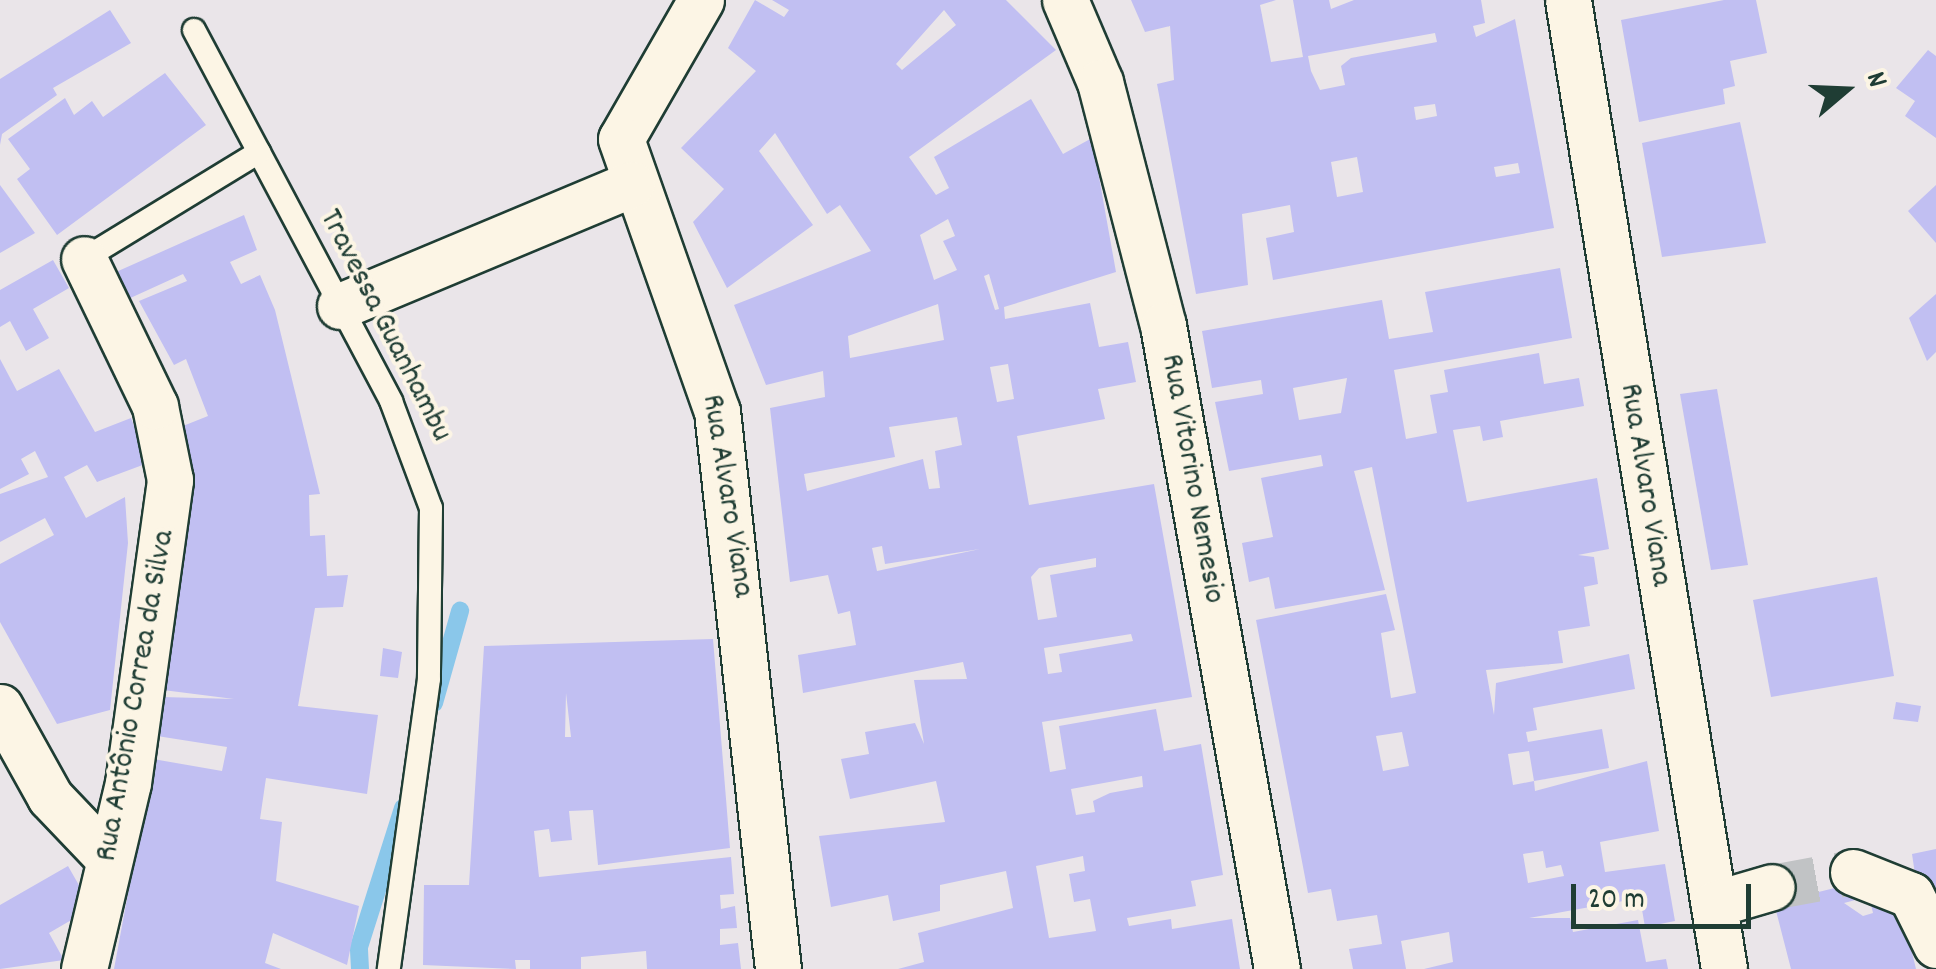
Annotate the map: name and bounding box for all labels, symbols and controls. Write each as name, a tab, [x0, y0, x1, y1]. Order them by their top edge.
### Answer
north arrow	[1796, 40, 1896, 140]
text: N	[1853, 67, 1896, 93]
street label: Travessa Guanhambu	[309, 203, 459, 449]
street label: Rua Vitorino Nemesio	[1150, 351, 1232, 607]
street label: Rua Alvaro Viana	[1609, 381, 1679, 589]
street label: Rua Alvaro Viana	[691, 392, 761, 600]
street label: Rua Antônio Correa da Silva	[89, 527, 185, 865]
scale bar	[1576, 864, 1756, 926]
text: 20 m	[1588, 880, 1645, 923]

